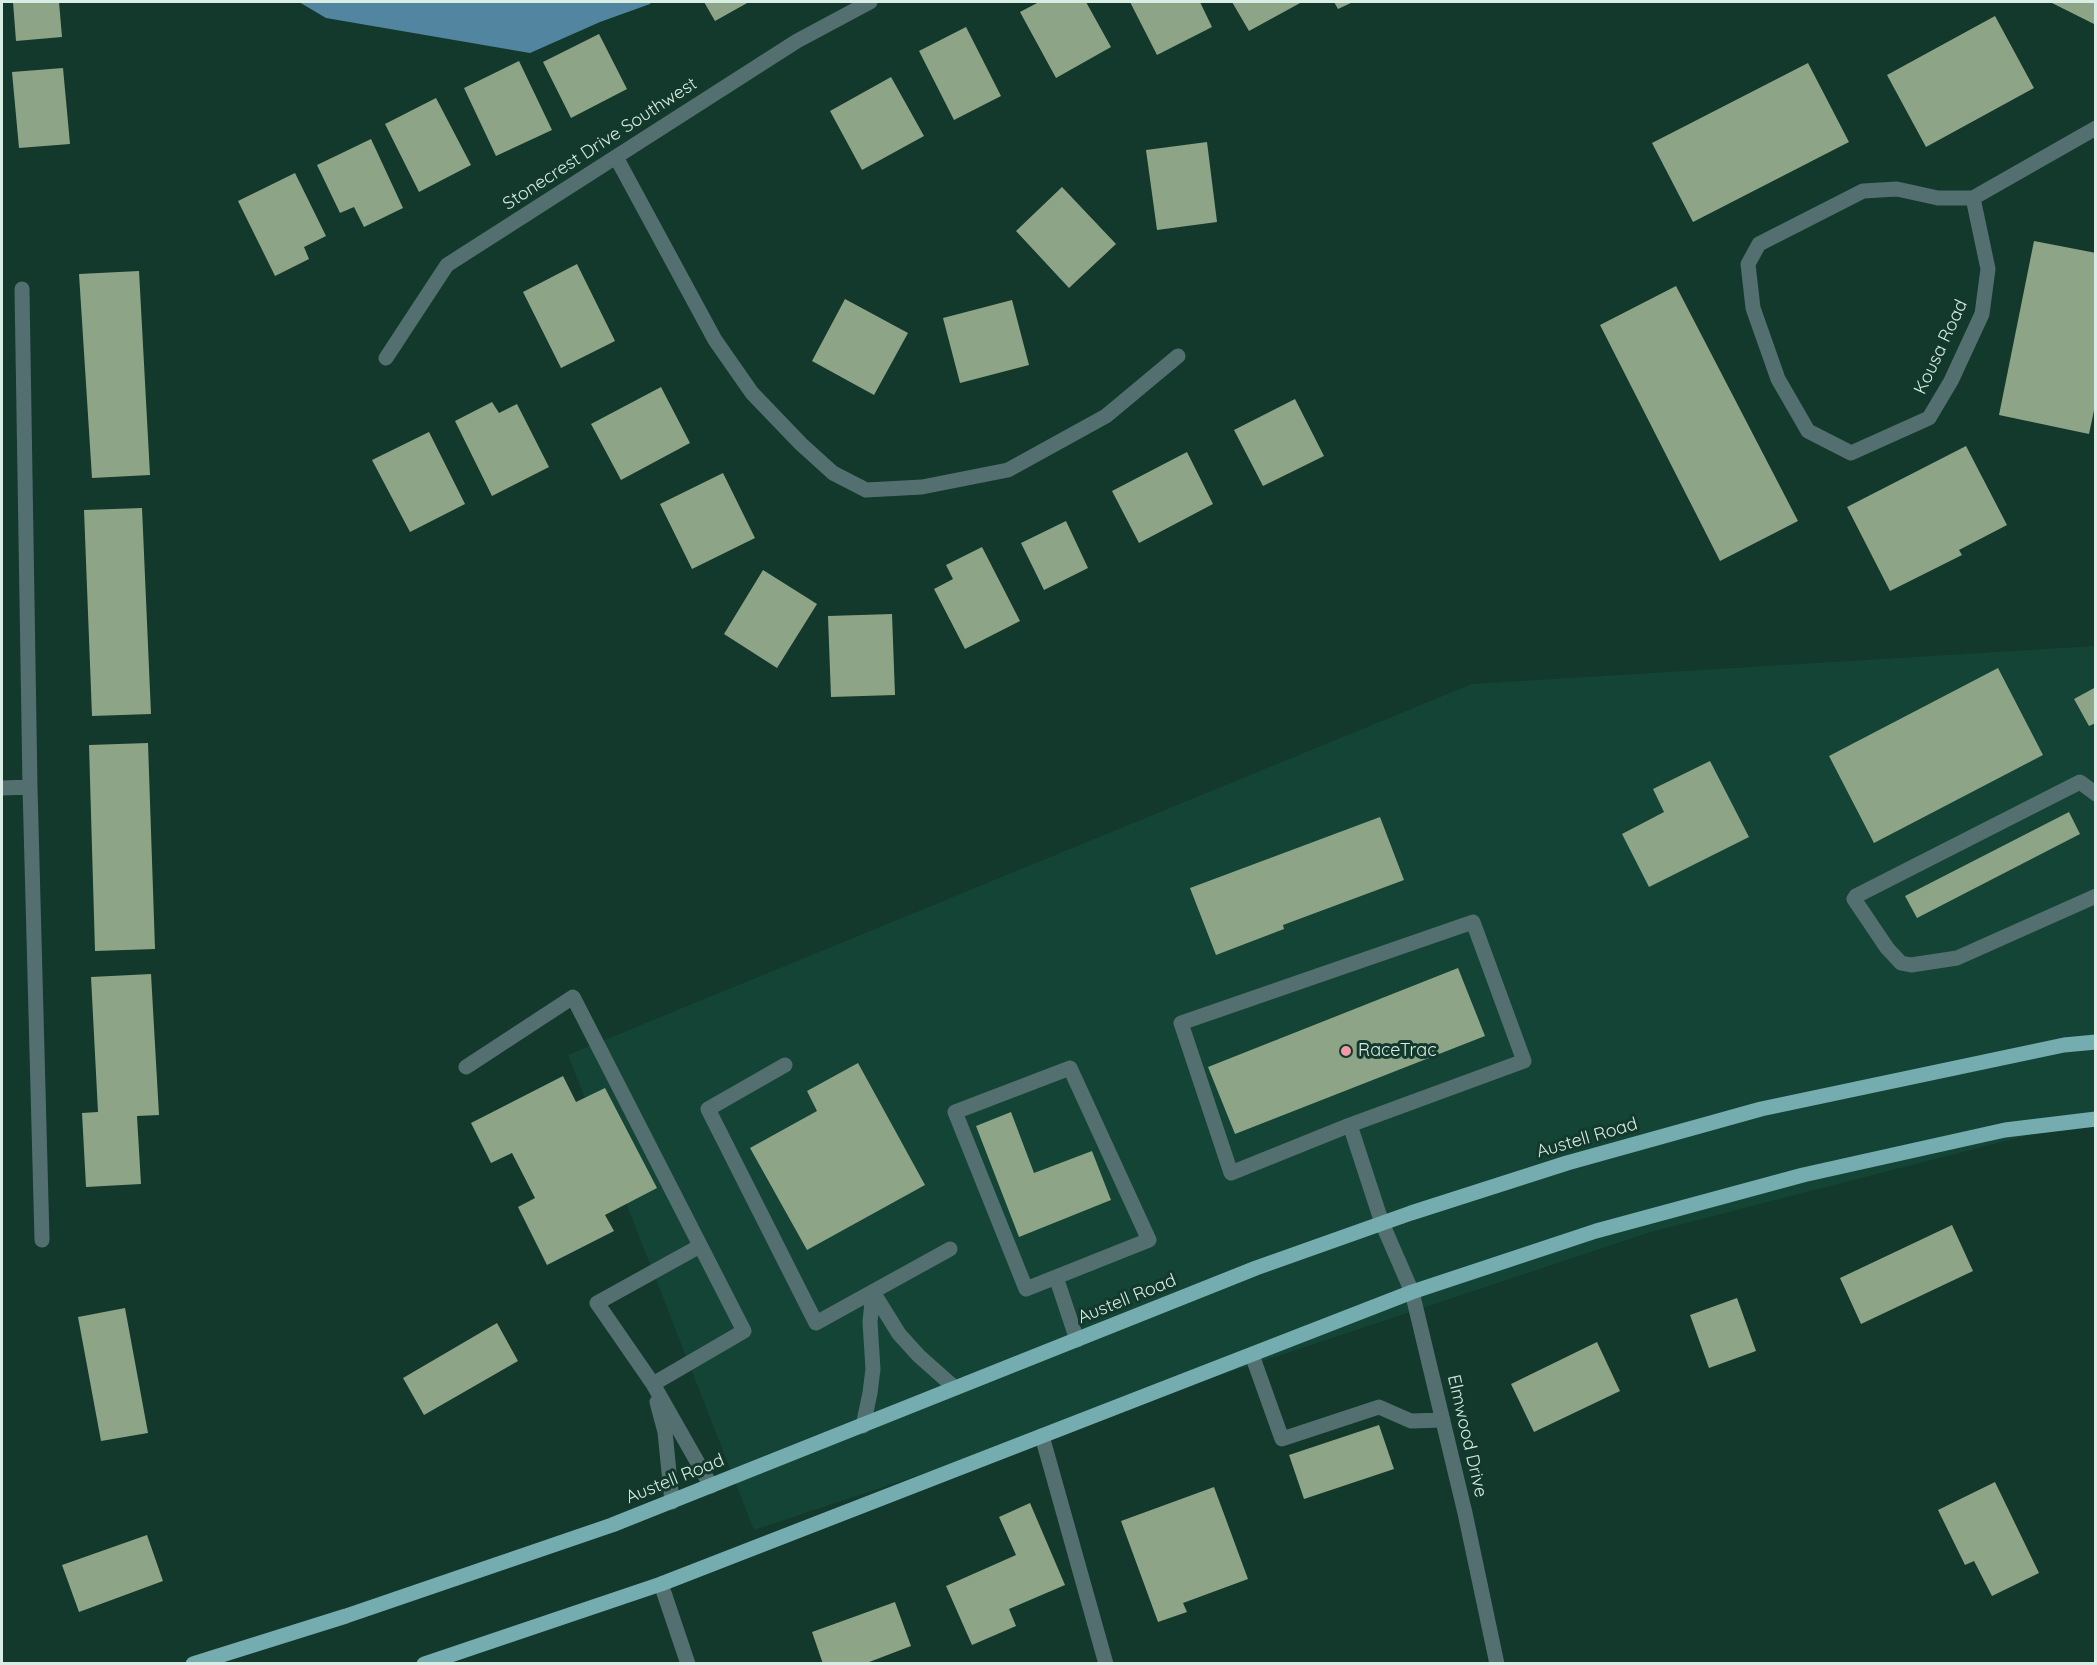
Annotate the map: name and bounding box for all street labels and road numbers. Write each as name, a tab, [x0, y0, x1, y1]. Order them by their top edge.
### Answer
street label: Stonecrest Drive Southwest	[499, 73, 701, 215]
street label: Kousa Road	[1910, 296, 1972, 398]
street label: Austell Road	[1534, 1113, 1640, 1163]
street label: Austell Road	[1075, 1269, 1179, 1329]
street label: Elmwood Drive	[1442, 1373, 1492, 1499]
street label: Austell Road	[623, 1449, 727, 1509]

